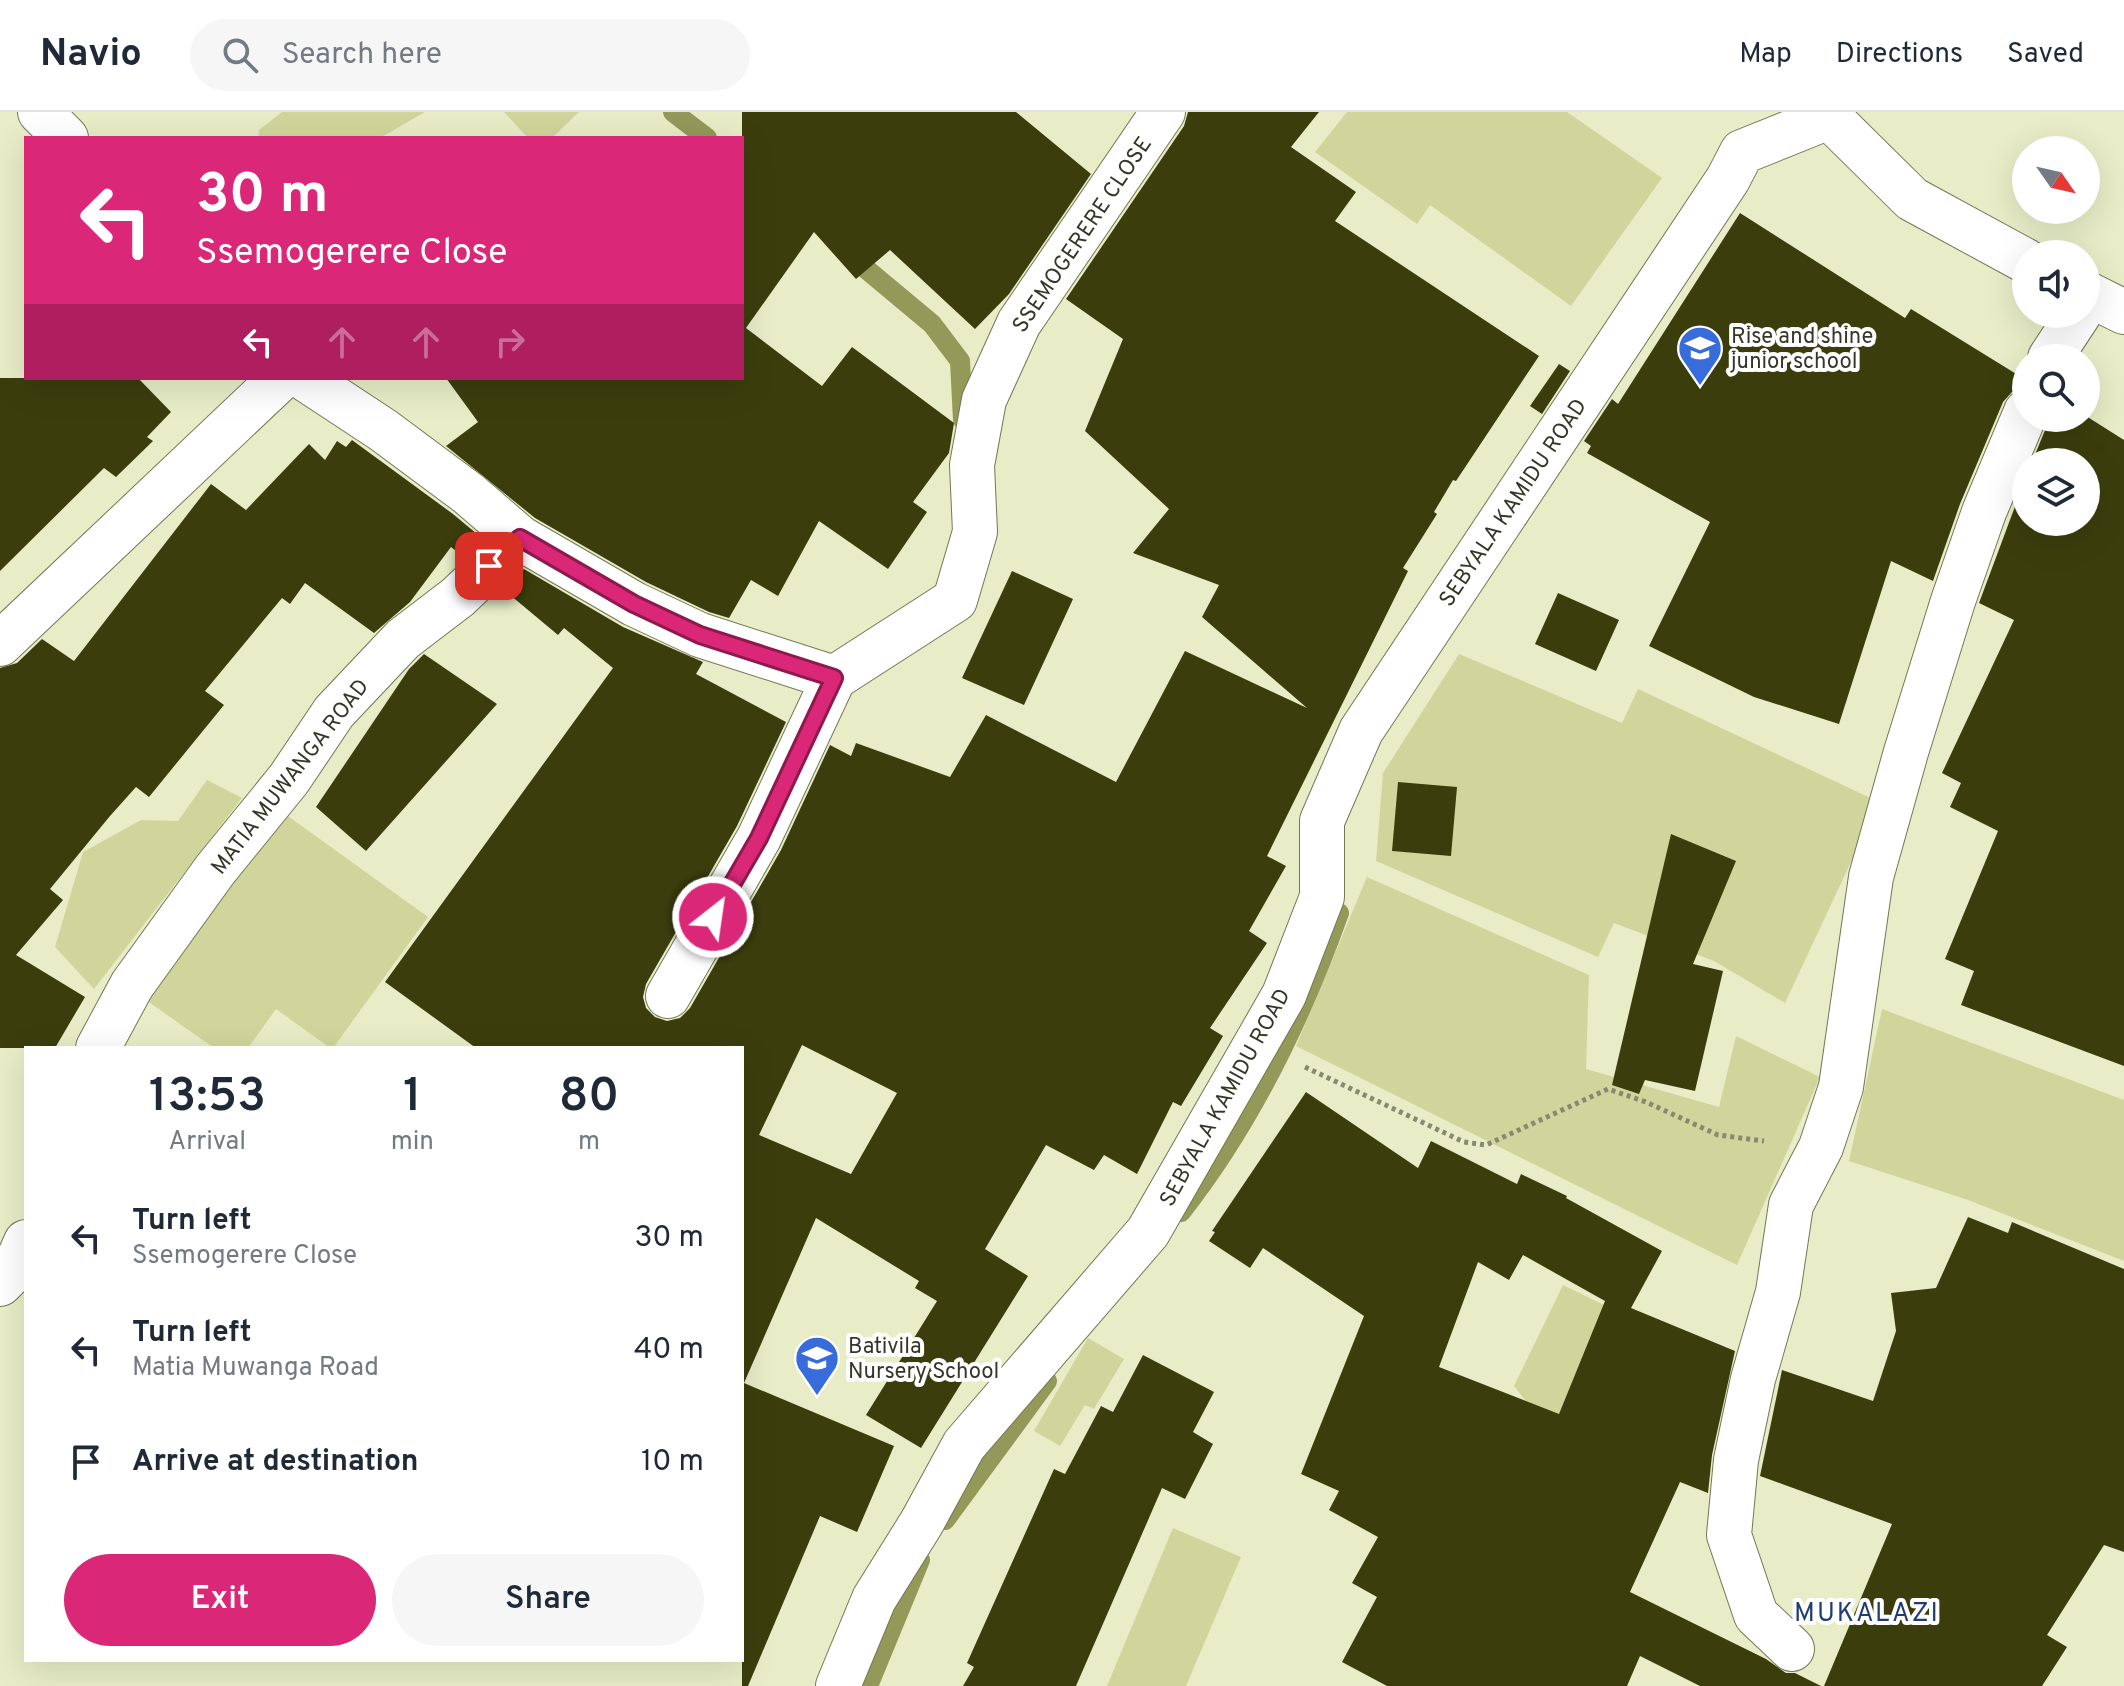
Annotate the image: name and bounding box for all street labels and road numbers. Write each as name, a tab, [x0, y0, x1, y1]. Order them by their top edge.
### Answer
street label: SSEMOGERERE CLOSE	[1007, 132, 1159, 339]
street label: SEBYALA KAMIDU ROAD	[1434, 394, 1594, 613]
street label: MATIA MUWANGA ROAD	[206, 674, 376, 881]
street label: SEBYALA KAMIDU ROAD	[1155, 985, 1297, 1212]

